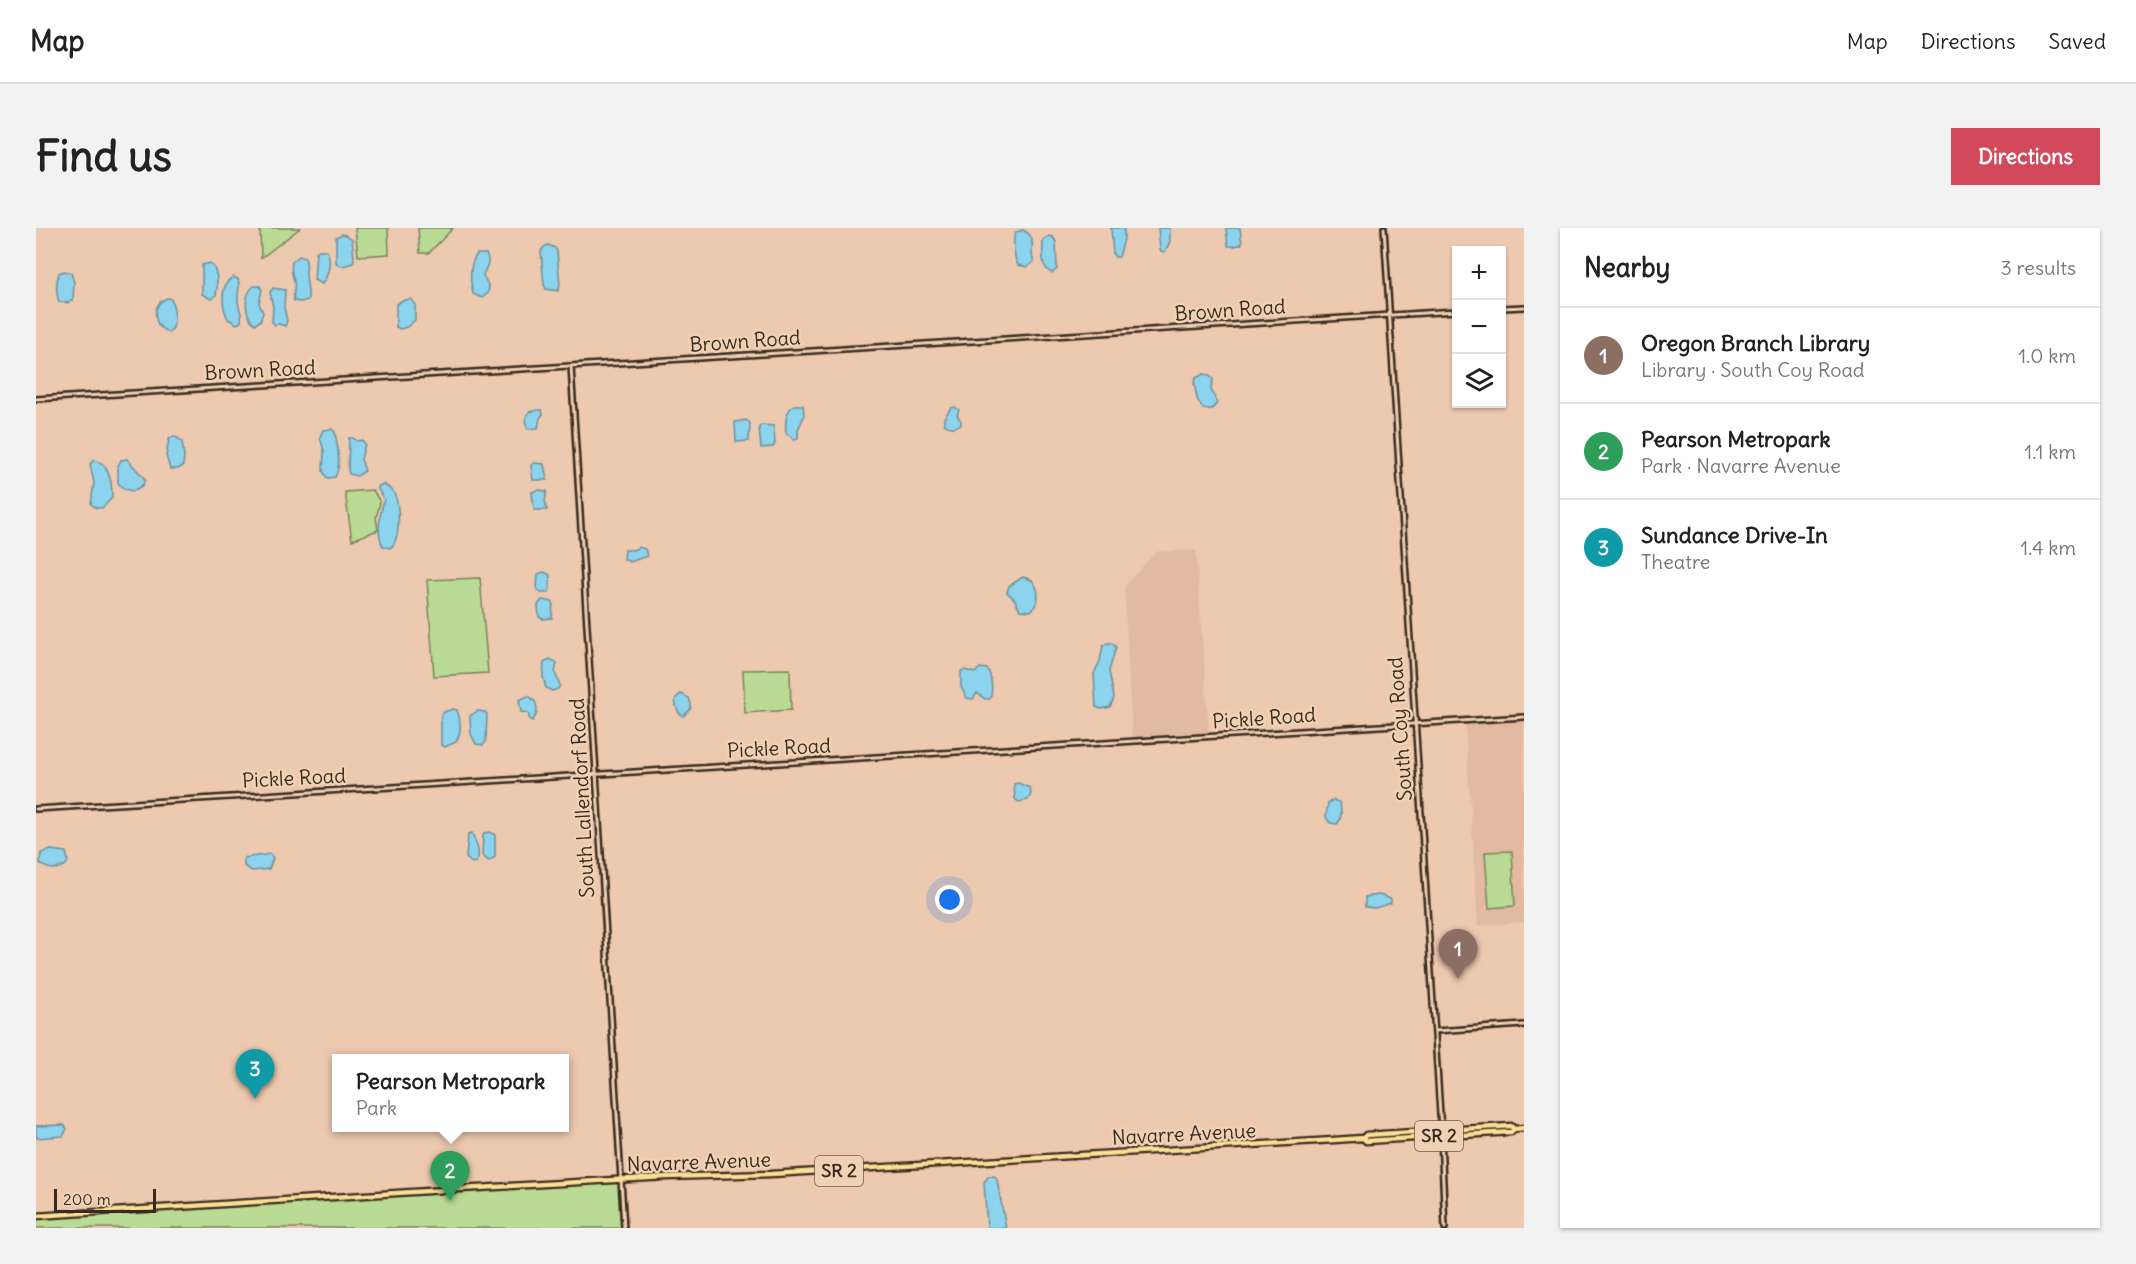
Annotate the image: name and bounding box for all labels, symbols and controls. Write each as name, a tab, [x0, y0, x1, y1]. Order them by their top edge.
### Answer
text: Map	[30, 23, 84, 59]
text: Map	[1847, 28, 1888, 55]
text: Directions	[1921, 28, 2015, 55]
text: Saved	[2048, 28, 2106, 55]
button: Directions	[1951, 128, 2100, 185]
text: Find us	[36, 130, 172, 182]
map controls	[1452, 246, 1506, 408]
button: +	[1452, 246, 1506, 300]
text: Nearby	[1584, 251, 1670, 284]
text: 3 results	[2000, 255, 2076, 280]
street label: Brown Road	[1174, 293, 1287, 326]
button: −	[1452, 300, 1506, 354]
street label: Brown Road	[689, 324, 802, 357]
text: Oregon Branch Library	[1641, 329, 1870, 357]
text: 1	[1600, 343, 1607, 368]
text: 1.0 km	[2018, 343, 2076, 368]
street label: Brown Road	[204, 354, 316, 385]
button: layers	[1452, 354, 1506, 408]
text: Library · South Coy Road	[1641, 357, 1865, 382]
text: Pearson Metropark	[1641, 425, 1831, 453]
text: 2	[1598, 439, 1609, 464]
text: 1.1 km	[2024, 439, 2076, 464]
text: Park · Navarre Avenue	[1641, 453, 1841, 478]
text: Sundance Drive-In	[1641, 521, 1828, 549]
text: 3	[1598, 535, 1609, 560]
text: 1.4 km	[2020, 535, 2076, 560]
text: Theatre	[1641, 549, 1710, 574]
street label: South Coy Road	[1382, 656, 1417, 802]
street label: South Lallendorf Road	[564, 697, 599, 899]
street label: Pickle Road	[1211, 701, 1317, 734]
street label: Pickle Road	[726, 732, 832, 763]
street label: Pickle Road	[241, 762, 347, 793]
your location	[935, 885, 964, 914]
pin: 1	[1438, 930, 1478, 979]
pin: 3	[236, 1050, 274, 1099]
popup	[332, 1054, 569, 1132]
text: Pearson Metropark	[356, 1067, 545, 1095]
text: Park	[356, 1095, 397, 1120]
street label: Navarre Avenue	[1111, 1117, 1257, 1150]
road number: SR 2	[1415, 1121, 1463, 1151]
street label: Navarre Avenue	[626, 1146, 772, 1177]
pin: 2	[430, 1152, 470, 1201]
road number: SR 2	[815, 1156, 863, 1186]
scale bar	[54, 1186, 156, 1214]
text: 200 m	[63, 1189, 111, 1209]

